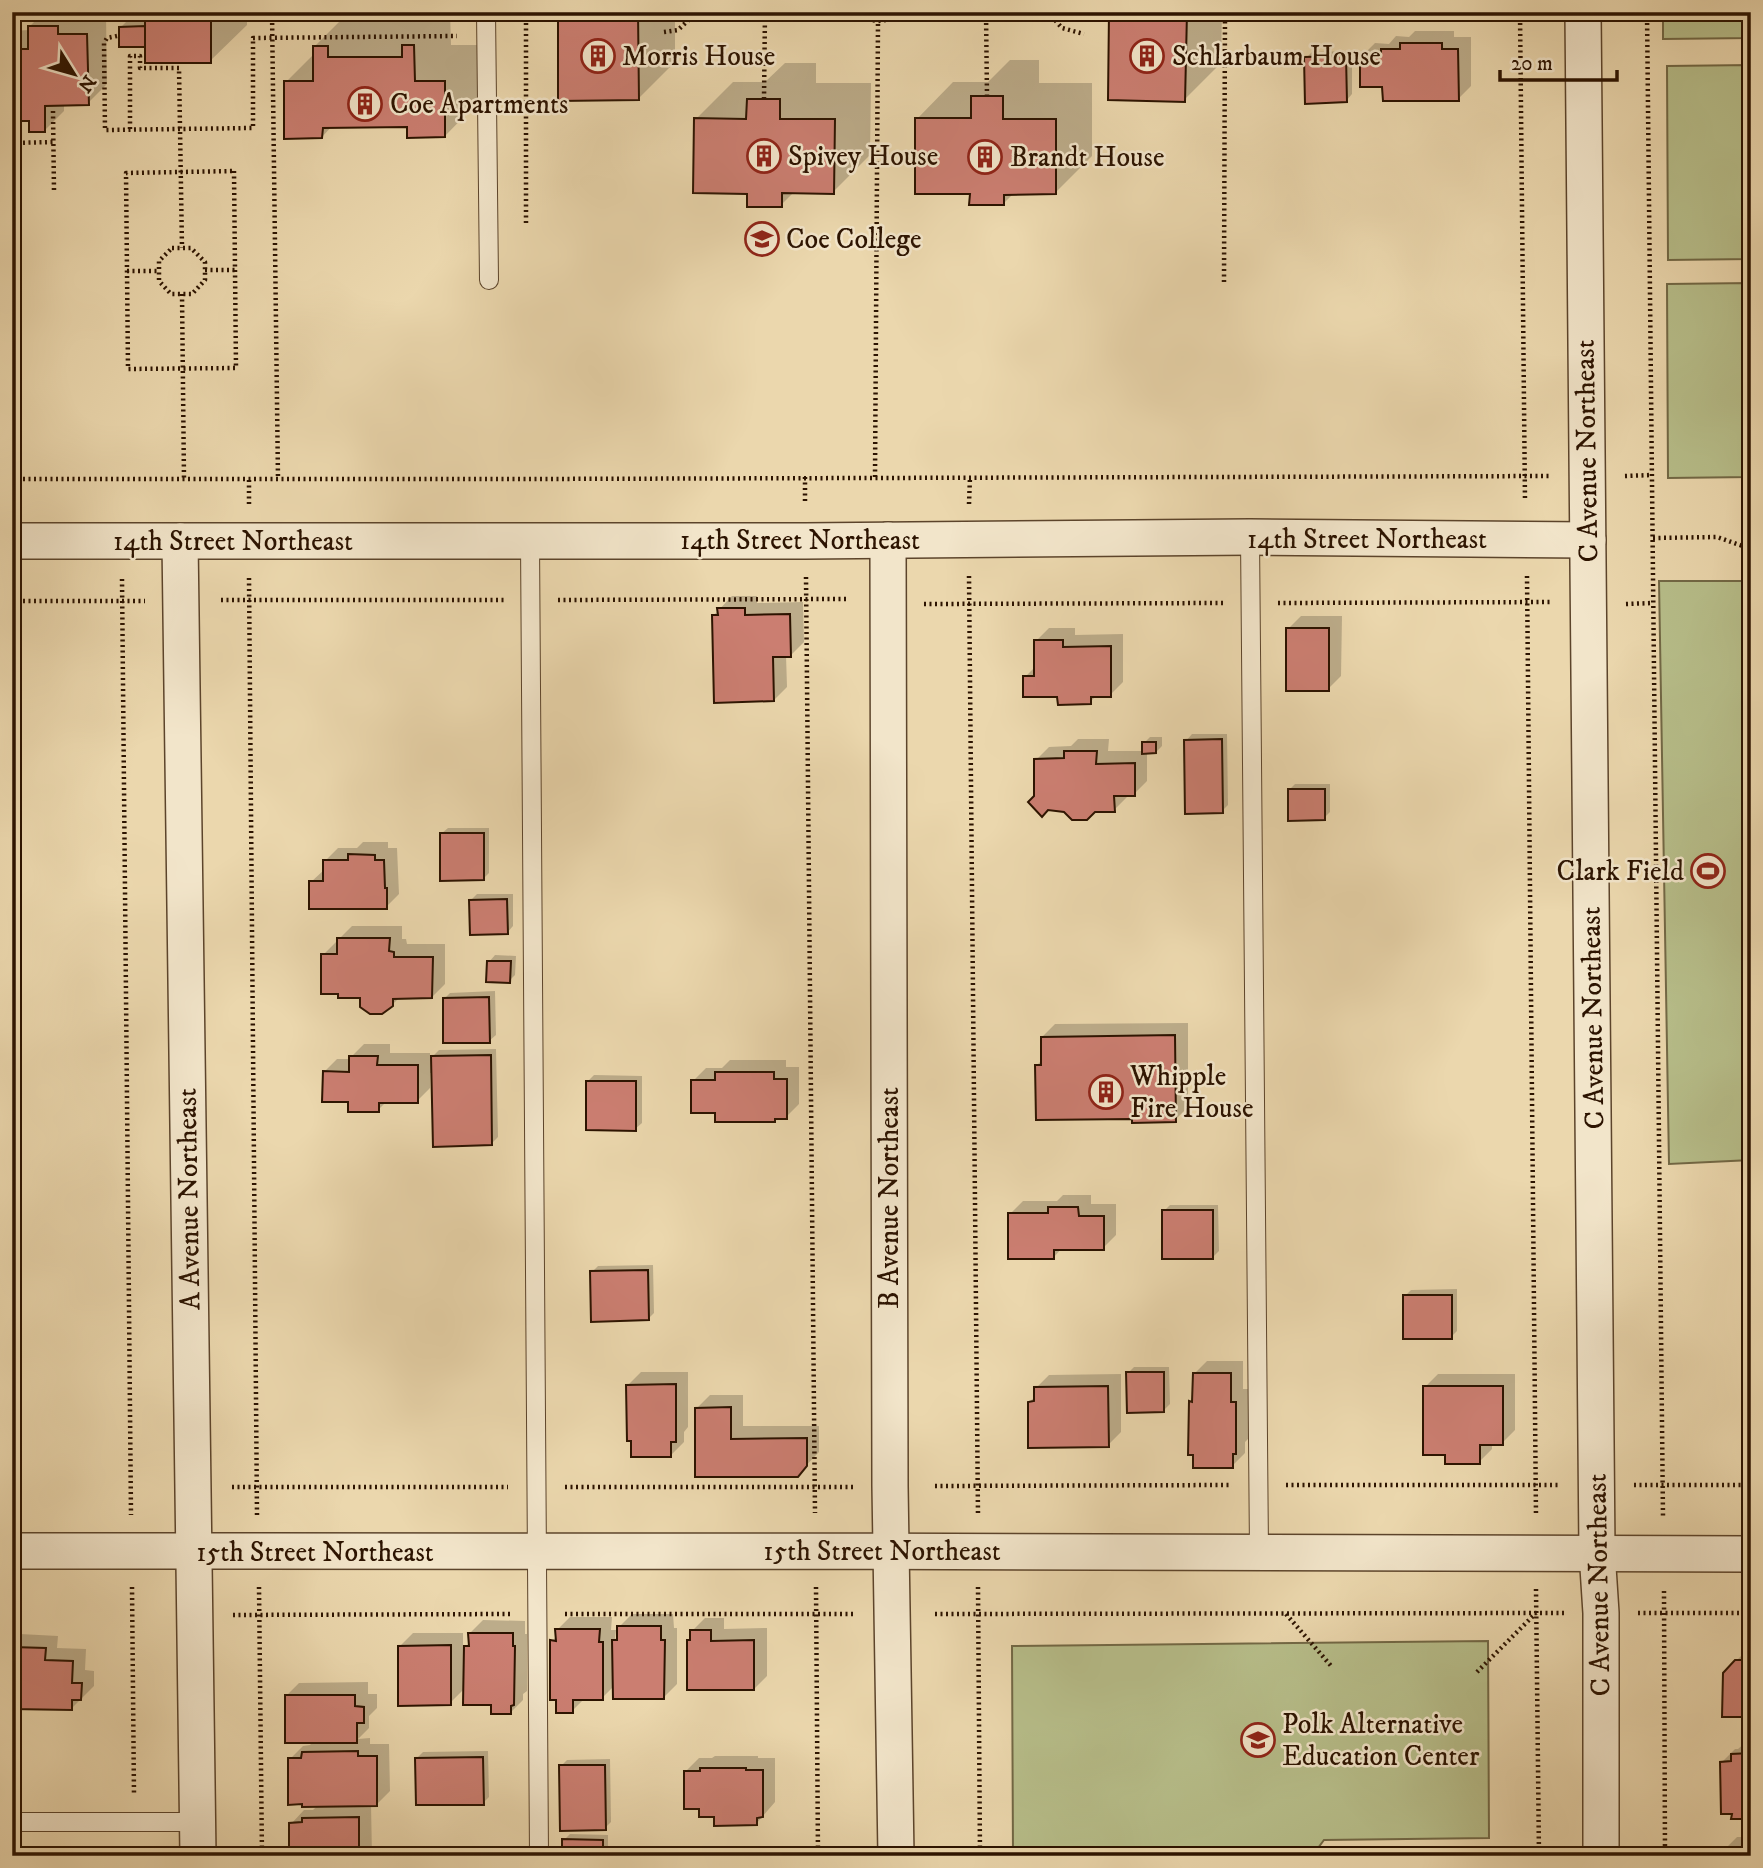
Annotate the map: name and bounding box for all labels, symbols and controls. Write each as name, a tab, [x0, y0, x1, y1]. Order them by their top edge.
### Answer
building icon: Morris House	[579, 37, 617, 75]
building icon: Schlarbaum House	[1128, 37, 1166, 75]
north arrow	[38, 38, 108, 108]
scale bar	[1500, 38, 1618, 82]
place label: Morris House	[622, 39, 775, 74]
place label: Schlarbaum House	[1172, 39, 1381, 74]
text: 20 m	[1511, 51, 1553, 77]
text: N	[72, 70, 100, 97]
building icon: Coe Apartments	[346, 85, 384, 123]
place label: Coe Apartments	[390, 87, 568, 122]
building icon: Spivey House	[745, 137, 783, 175]
building icon: Brandt House	[966, 138, 1004, 176]
place label: Spivey House	[788, 139, 938, 174]
place label: Brandt House	[1010, 140, 1165, 175]
school or university icon: Coe College	[743, 220, 781, 258]
place label: Coe College	[786, 222, 922, 257]
street label: C Avenue Northeast	[1568, 339, 1606, 563]
street label: 14th Street Northeast	[1247, 522, 1487, 557]
street label: 14th Street Northeast	[680, 523, 920, 558]
street label: 14th Street Northeast	[113, 524, 353, 559]
sports icon: Clark Field	[1689, 852, 1727, 890]
place label: Clark Field	[1557, 854, 1684, 889]
street label: C Avenue Northeast	[1574, 906, 1612, 1130]
place label: Whipple Fire House	[1129, 1059, 1254, 1126]
building icon: Whipple Fire House	[1087, 1073, 1125, 1111]
street label: B Avenue Northeast	[872, 1087, 907, 1309]
street label: A Avenue Northeast	[170, 1088, 208, 1310]
street label: C Avenue Northeast	[1580, 1473, 1618, 1697]
street label: 15th Street Northeast	[763, 1534, 1001, 1569]
street label: 15th Street Northeast	[196, 1535, 434, 1570]
place label: Polk Alternative Education Center	[1282, 1707, 1480, 1774]
school or university icon: Polk Alternative Education Center	[1239, 1721, 1277, 1759]

